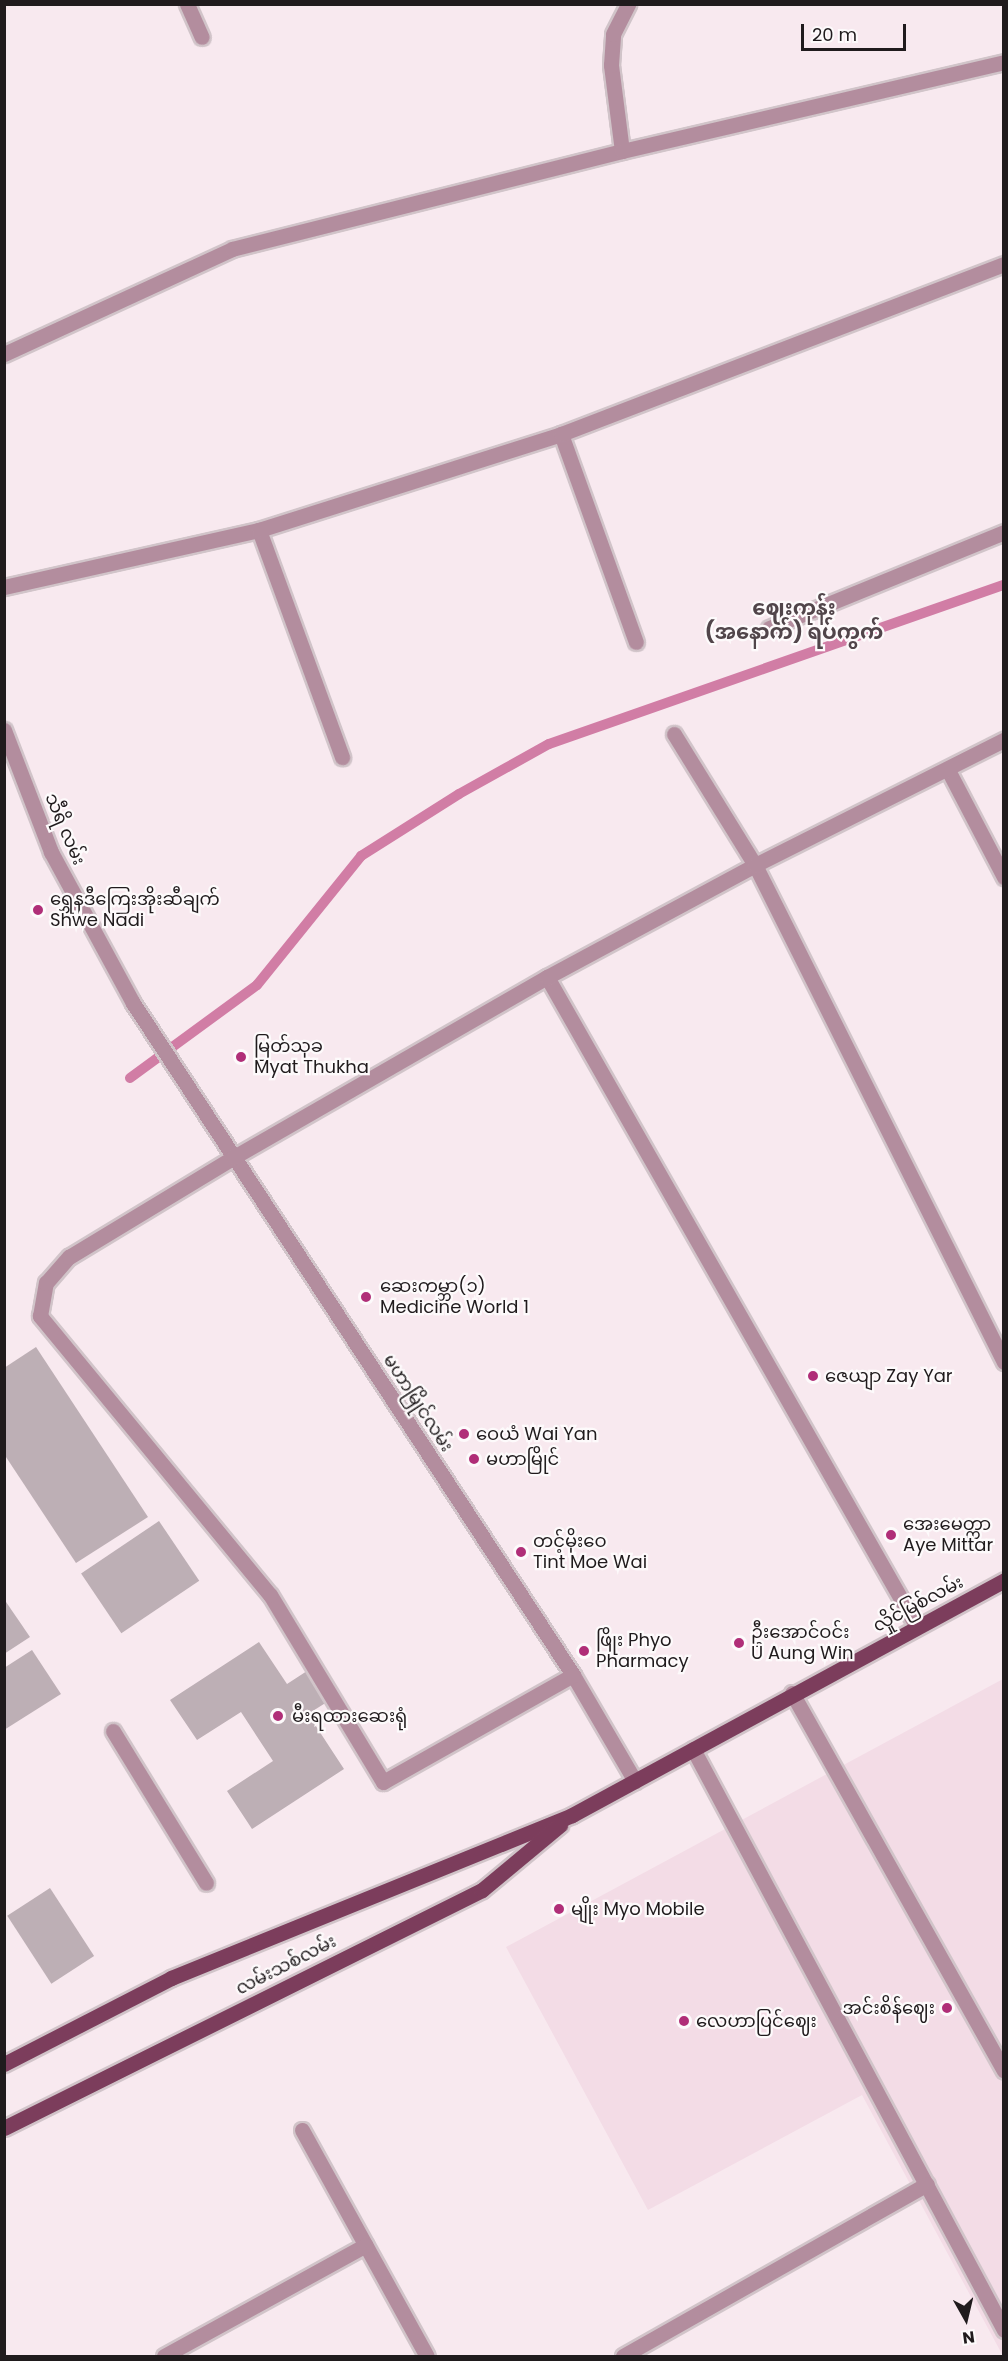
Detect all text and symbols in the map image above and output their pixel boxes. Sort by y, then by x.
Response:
scale bar [804,12,909,50]
text: 20 m [812,22,857,47]
district label: ဈေးကုန်း (အနောက်) ရပ်ကွက် [705,595,883,645]
street label: သီရိ လမ်း [40,790,90,868]
place label: ရွှေနဒီကြေးအိုးဆီချက် Shwe Nadi [50,889,220,932]
marker: ရွှေနဒီကြေးအိုးဆီချက် Shwe Nadi [31,903,45,917]
place label: မြတ်သုခ Myat Thukha [254,1036,369,1078]
marker: မြတ်သုခ Myat Thukha [232,1048,250,1066]
place label: ဆေးကမ္ဘာ(၁) Medicine World 1 [380,1276,529,1318]
marker: ဆေးကမ္ဘာ(၁) Medicine World 1 [357,1288,375,1306]
street label: မဟာမြိုင်လမ်း [378,1350,458,1456]
place label: ဇေယျာ Zay Yar [825,1365,953,1387]
marker: ဇေယျာ Zay Yar [806,1369,820,1383]
place label: ဝေယံ Wai Yan [476,1423,597,1445]
marker: ဝေယံ Wai Yan [457,1427,471,1441]
place label: မဟာမြိုင် [486,1448,559,1470]
marker: မဟာမြိုင် [467,1452,481,1466]
place label: အေးမေတ္တာ Aye Mittar [903,1514,993,1556]
marker: အေးမေတ္တာ Aye Mittar [884,1528,898,1542]
place label: တင့်မိုးဝေ Tint Moe Wai [533,1531,647,1574]
marker: တင့်မိုးဝေ Tint Moe Wai [514,1545,528,1559]
street label: လှိုင်မြစ်လမ်း [869,1571,967,1637]
place label: ဦးအောင်ဝင်း U Aung Win [751,1622,854,1664]
place label: ဖြိုး Phyo Pharmacy [596,1630,689,1672]
marker: ဦးအောင်ဝင်း U Aung Win [732,1636,746,1650]
marker: ဖြိုး Phyo Pharmacy [577,1644,591,1658]
place label: မီးရထားဆေးရုံ [292,1705,407,1727]
marker: မီးရထားဆေးရုံ [269,1707,287,1725]
place label: မျိုး Myo Mobile [571,1898,705,1920]
marker: မျိုး Myo Mobile [552,1902,566,1916]
street label: လမ်းသစ်လမ်း [232,1930,340,2000]
place label: အင်းစိန်ဈေး [842,1997,935,2019]
marker: အင်းစိန်ဈေး [940,2001,954,2015]
place label: လေဟာပြင်ဈေး [696,2010,817,2032]
marker: လေဟာပြင်ဈေး [677,2014,691,2028]
north arrow [936,2289,996,2349]
text: N [961,2325,976,2350]

